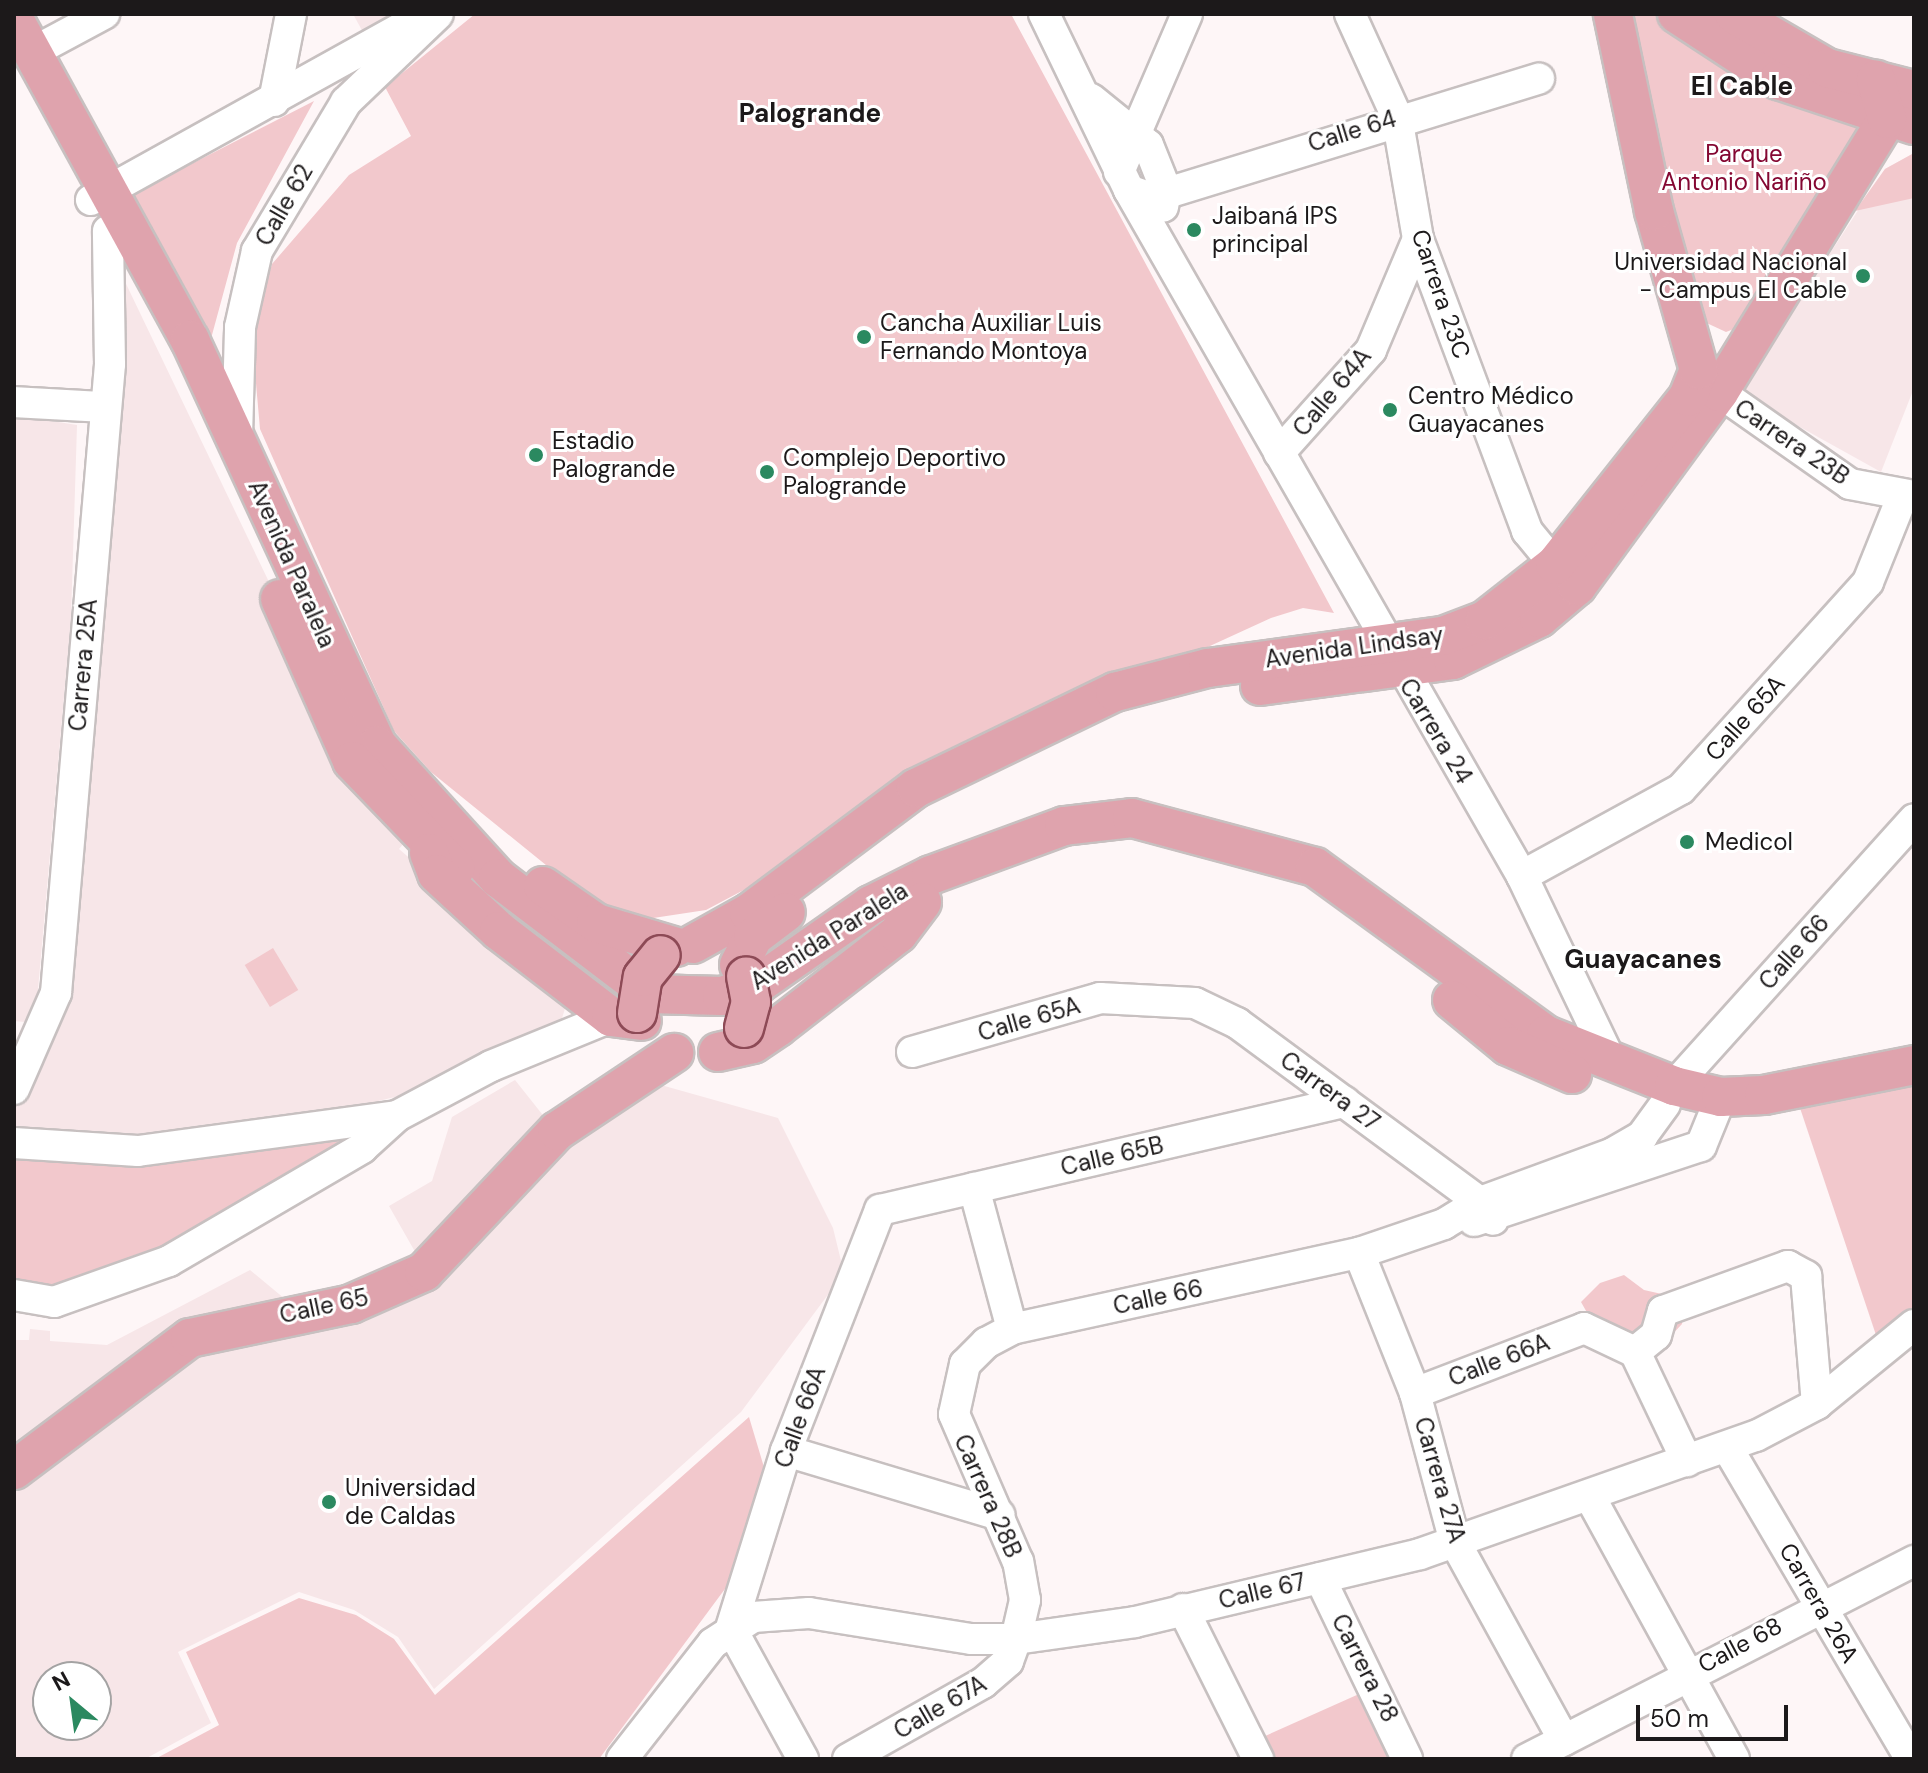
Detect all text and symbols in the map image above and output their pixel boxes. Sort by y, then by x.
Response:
district label: El Cable [1691,71,1793,103]
district label: Palogrande [739,98,881,130]
street label: Calle 64 [1304,104,1400,158]
park label: Parque Antonio Nariño [1661,140,1827,196]
street label: Calle 62 [249,159,319,251]
place label: Jaibaná IPS principal [1212,202,1338,258]
marker: Jaibaná IPS principal [1183,219,1205,241]
street label: Carrera 23C [1405,226,1477,362]
place label: Universidad Nacional - Campus El Cable [1614,248,1847,304]
marker: Universidad Nacional - Campus El Cable [1854,267,1872,285]
place label: Cancha Auxiliar Luis Fernando Montoya [880,309,1102,365]
marker: Cancha Auxiliar Luis Fernando Montoya [855,328,873,346]
street label: Calle 64A [1287,342,1377,442]
place label: Centro Médico Guayacanes [1408,382,1574,438]
street label: Carrera 23B [1729,393,1855,491]
marker: Centro Médico Guayacanes [1379,399,1401,421]
place label: Estadio Palogrande [552,427,675,483]
place label: Complejo Deportivo Palogrande [783,444,1006,500]
marker: Estadio Palogrande [527,446,545,464]
marker: Complejo Deportivo Palogrande [758,463,776,481]
street label: Avenida Paralela [242,476,342,652]
street label: Carrera 25A [63,598,103,732]
street label: Avenida Lindsay [1263,620,1445,674]
street label: Calle 65A [1699,669,1791,767]
street label: Carrera 24 [1393,673,1479,789]
place label: Medicol [1705,828,1793,856]
marker: Medicol [1676,831,1698,853]
street label: Avenida Paralela [745,876,913,996]
street label: Calle 66 [1753,909,1835,995]
district label: Guayacanes [1564,944,1722,976]
street label: Calle 65A [975,991,1083,1047]
street label: Carrera 27 [1275,1045,1385,1137]
street label: Calle 65B [1058,1130,1166,1182]
street label: Calle 66 [1110,1273,1206,1321]
street label: Calle 65 [277,1283,371,1329]
street label: Calle 66A [1444,1328,1554,1392]
street label: Calle 66A [768,1362,832,1472]
street label: Carrera 27A [1408,1414,1472,1546]
street label: Carrera 28B [948,1430,1028,1562]
place label: Universidad de Caldas [345,1474,476,1530]
marker: Universidad de Caldas [320,1493,338,1511]
street label: Carrera 26A [1773,1538,1865,1668]
street label: Calle 67 [1216,1567,1308,1615]
street label: Carrera 28 [1325,1609,1405,1727]
street label: Calle 68 [1693,1611,1787,1679]
north arrow [32,1661,112,1741]
text: N [47,1665,75,1698]
street label: Calle 67A [889,1669,991,1745]
scale bar [1640,1689,1792,1739]
text: 50 m [1650,1703,1709,1734]

